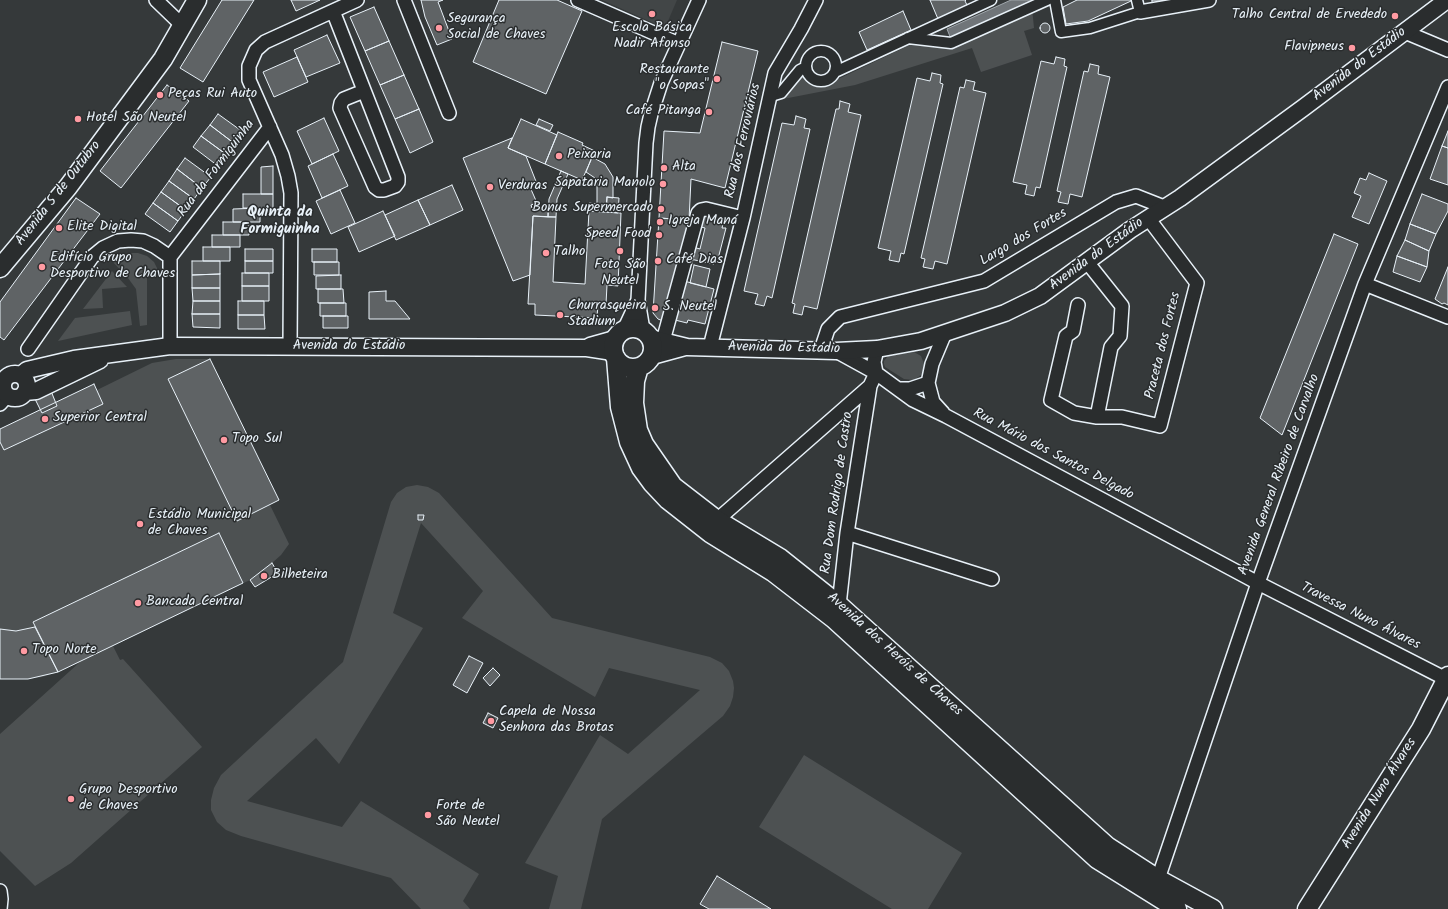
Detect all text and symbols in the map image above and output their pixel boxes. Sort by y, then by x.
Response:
place label: Talho Central de Ervededo [1232,8,1387,24]
marker: Escola Básica Nadir Afonso [647,9,657,19]
marker: Talho Central de Ervededo [1390,11,1400,21]
place label: Segurança Social de Chaves [447,12,545,44]
place label: Escola Básica Nadir Afonso [612,21,692,54]
marker: Segurança Social de Chaves [434,23,444,33]
street label: Avenida do Estádio [1310,24,1410,106]
place label: Flavipneus [1284,40,1344,56]
marker: Flavipneus [1347,43,1357,53]
place label: Restaurante "o Sopas" [639,63,709,96]
marker: Restaurante "o Sopas" [712,74,722,84]
street label: Rua dos Ferroviários [723,82,765,200]
place label: Peças Rui Auto [168,87,257,103]
marker: Peças Rui Auto [155,90,165,100]
place label: Café Pitanga [625,104,701,120]
marker: Café Pitanga [704,107,714,117]
place label: Hotel São Neutel [86,111,186,127]
marker: Hotel São Neutel [73,114,83,124]
street label: Rua da Formiguinha [175,117,259,221]
street label: Avenida 5 de Outubro [13,138,105,250]
place label: Peixaria [567,148,611,164]
marker: Peixaria [554,151,564,161]
place label: Alta [672,160,696,176]
marker: Alta [659,163,669,173]
place label: Sapataria Manolo [554,176,655,192]
place label: Verduras [498,179,547,195]
marker: Sapataria Manolo [658,179,668,189]
marker: Verduras [485,182,495,192]
place label: Bonus Supermercado [532,201,653,217]
district label: Quinta da Formiguinha [240,204,320,239]
marker: Bonus Supermercado [656,204,666,214]
street label: Largo dos Fortes [978,205,1070,271]
place label: Igreja Maná [668,214,737,230]
street label: Avenida do Estádio [1047,215,1147,295]
marker: Igreja Maná [655,217,665,227]
place label: Elite Digital [67,220,137,236]
marker: Elite Digital [54,223,64,233]
place label: Speed Food [585,227,651,243]
marker: Speed Food [654,230,664,240]
place label: Talho [554,245,585,261]
marker: Foto São Neutel [615,246,625,256]
marker: Talho [541,248,551,258]
place label: Edifício Grupo Desportivo de Chaves [50,251,175,284]
place label: Café Dias [666,253,723,269]
marker: Café Dias [653,256,663,266]
place label: Foto São Neutel [594,258,646,290]
marker: Edifício Grupo Desportivo de Chaves [37,262,47,272]
street label: Praceta dos Fortes [1143,291,1185,401]
place label: Churrasqueira Stadium [568,299,647,332]
place label: S. Neutel [663,300,717,316]
marker: S. Neutel [650,303,660,313]
marker: Churrasqueira Stadium [555,310,565,320]
street label: Avenida do Estádio [293,339,405,355]
street label: Avenida do Estádio [728,340,840,358]
street label: Avenida General Ribeiro de Carvalho [1236,372,1324,578]
street label: Rua Mário dos Santos Delgado [970,405,1136,505]
place label: Superior Central [53,411,147,427]
street label: Rua Dom Rodrigo de Castro [818,411,858,575]
marker: Superior Central [40,414,50,424]
place label: Topo Sul [232,432,282,448]
marker: Topo Sul [219,435,229,445]
place label: Estádio Municipal de Chaves [148,508,251,540]
marker: Estádio Municipal de Chaves [135,519,145,529]
place label: Bilheteira [272,568,328,584]
marker: Bilheteira [259,571,269,581]
street label: Travessa Nuno Álvares [1297,580,1423,654]
street label: Avenida dos Heróis de Chaves [823,590,965,720]
place label: Bancada Central [146,595,243,611]
marker: Bancada Central [133,598,143,608]
place label: Topo Norte [32,643,97,659]
marker: Topo Norte [19,646,29,656]
place label: Capela de Nossa Senhora das Brotas [499,705,614,738]
marker: Capela de Nossa Senhora das Brotas [486,716,496,726]
street label: Avenida Nuno Álvares [1339,735,1421,853]
place label: Grupo Desportivo de Chaves [79,783,178,816]
marker: Grupo Desportivo de Chaves [66,794,76,804]
place label: Forte de São Neutel [436,799,500,832]
marker: Forte de São Neutel [423,810,433,820]

